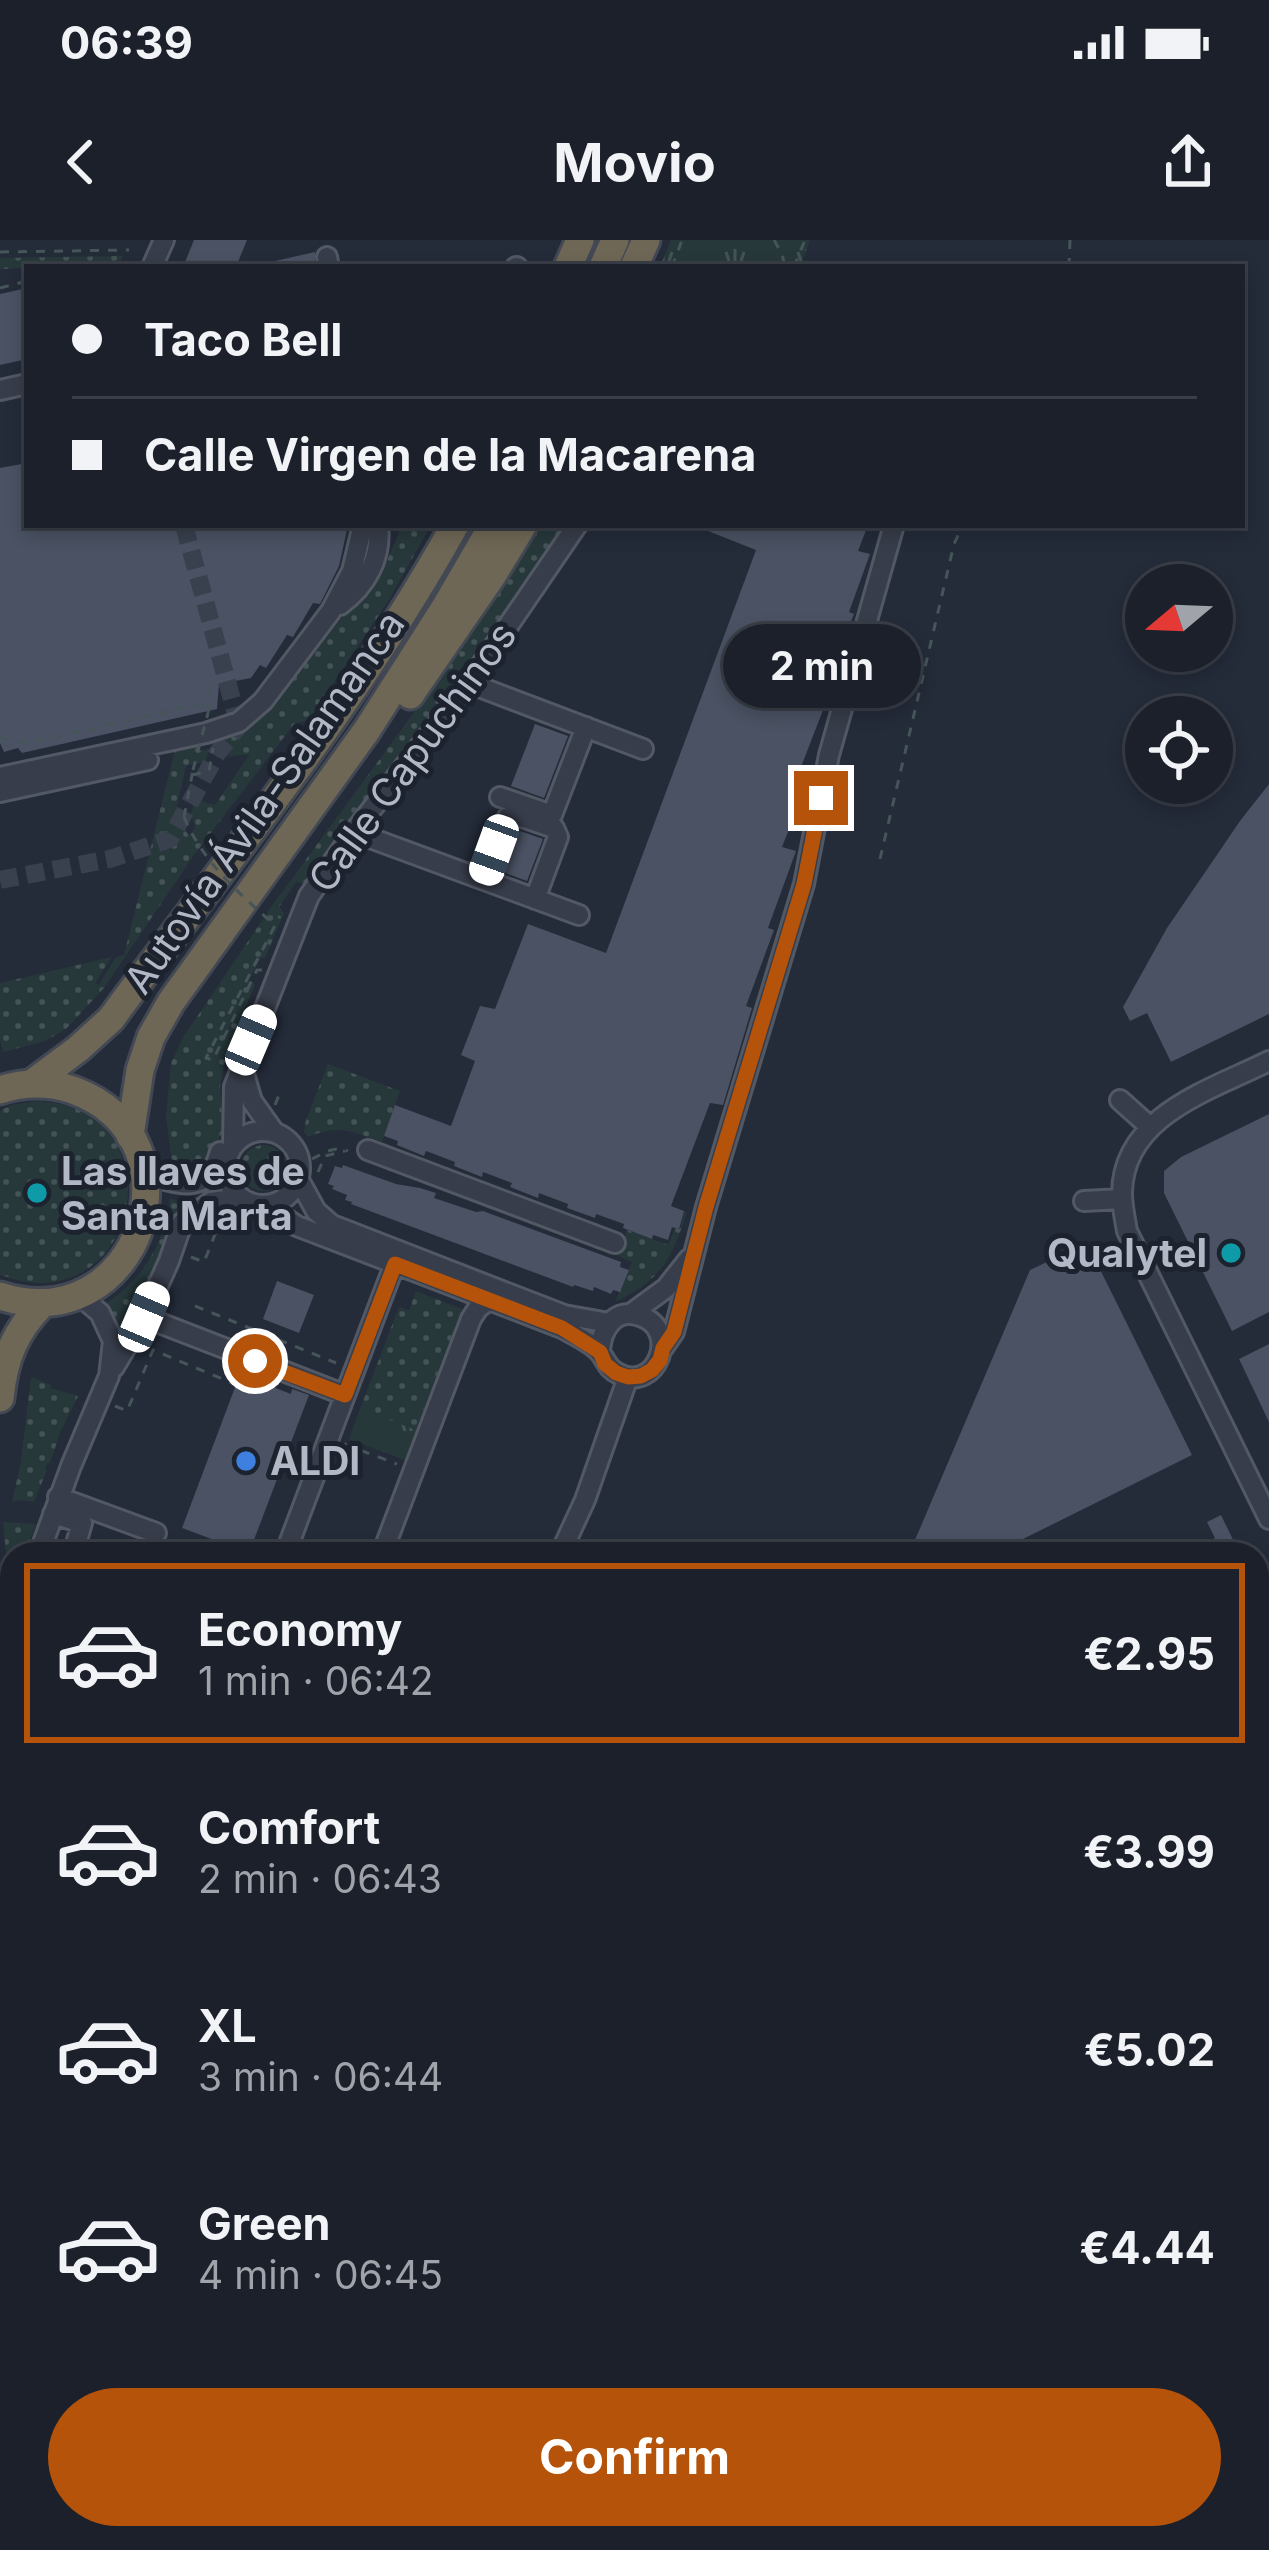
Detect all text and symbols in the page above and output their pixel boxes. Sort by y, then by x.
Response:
text: 06:39 [60,15,193,70]
icon: back [48,129,114,195]
icon: share [1155,129,1221,195]
text: Movio [553,130,716,195]
text: Taco Bell [144,312,343,367]
text: Calle Virgen de la Macarena [144,427,756,482]
north arrow [1125,564,1233,672]
map controls [1125,564,1233,804]
street label: Autovía Ávila-Salamanca [114,601,414,1002]
street label: Calle Capuchinos [298,613,525,901]
callout: 2 min [722,624,920,708]
text: 2 min [770,642,874,689]
button: locate [1125,696,1233,804]
route end [794,771,848,825]
car [465,810,523,890]
car [220,1000,282,1080]
place label: Las llaves de Santa Marta [61,1147,305,1239]
marker: Las llaves de Santa Marta [24,1180,50,1206]
place label: Qualytel [1047,1229,1207,1276]
marker: Qualytel [1218,1240,1244,1266]
car [113,1277,175,1357]
route start [228,1334,282,1388]
place label: ALDI [270,1437,360,1484]
marker: ALDI [233,1448,259,1474]
icon: car [54,1599,162,1707]
text: Economy [198,1602,402,1657]
text: €2.95 [1083,1626,1215,1681]
text: 1 min · 06:42 [198,1657,434,1704]
icon: car [54,1797,162,1905]
text: Comfort [198,1800,380,1855]
text: €3.99 [1083,1824,1215,1879]
text: 2 min · 06:43 [198,1855,442,1902]
icon: car [54,1995,162,2103]
text: XL [198,1998,257,2053]
text: €5.02 [1084,2022,1215,2077]
text: 3 min · 06:44 [198,2053,443,2100]
icon: car [54,2193,162,2301]
text: Green [198,2196,331,2251]
text: €4.44 [1079,2220,1215,2275]
text: 4 min · 06:45 [198,2251,443,2298]
button: Confirm [48,2388,1221,2526]

